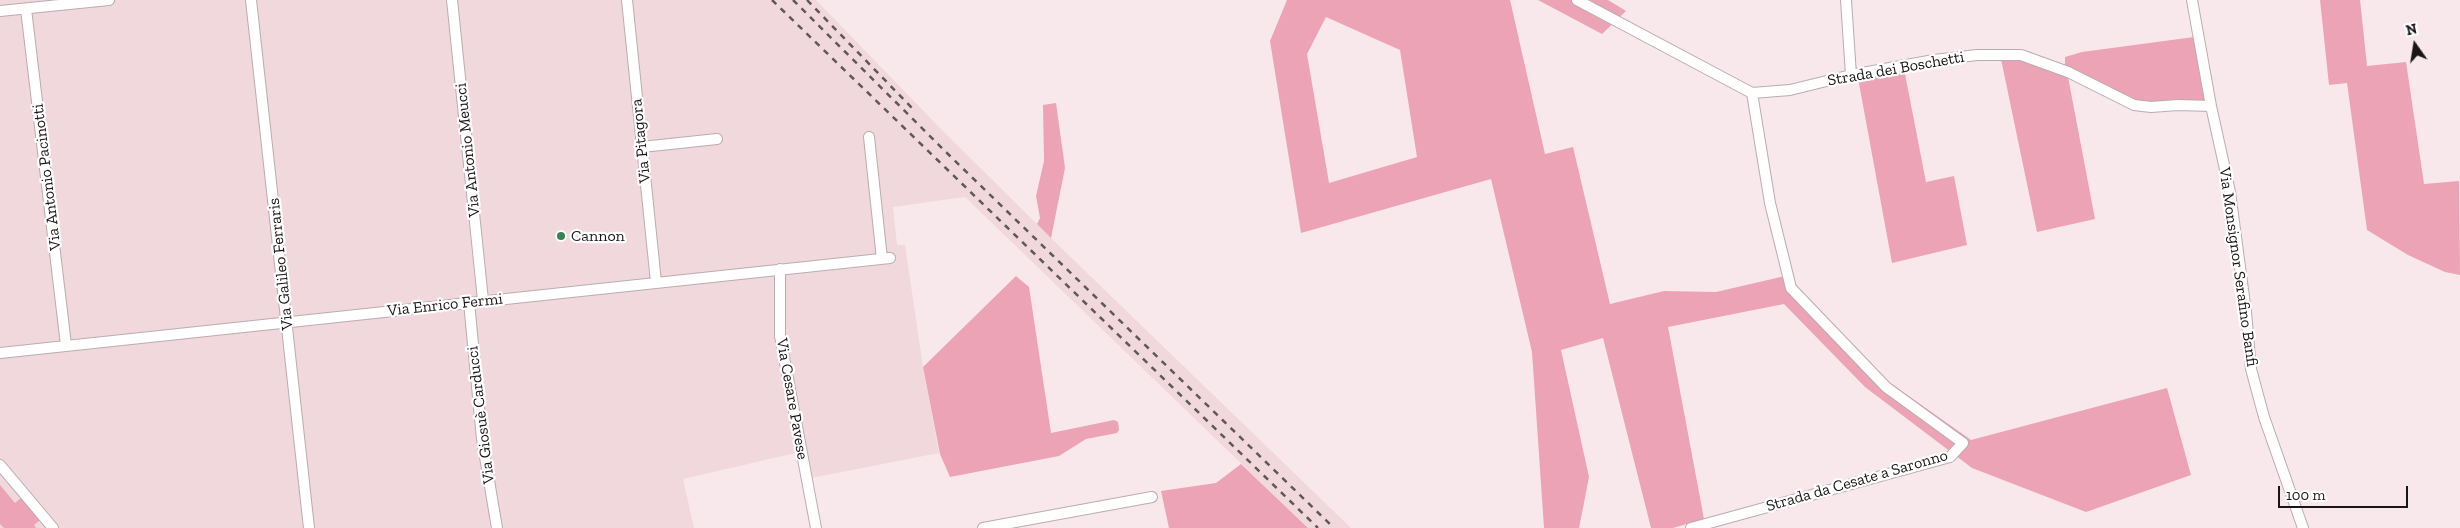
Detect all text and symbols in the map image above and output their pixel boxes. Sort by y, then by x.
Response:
north arrow [2390,20,2440,70]
text: N [2404,20,2419,39]
street label: Strada dei Boschetti [1826,48,1966,90]
street label: Via Antonio Meucci [451,82,485,218]
street label: Via Pitagora [627,98,655,184]
street label: Via Antonio Pacinotti [28,103,66,251]
street label: Via Monsignor Serafino Banfi [2214,166,2262,368]
street label: Via Galileo Ferraris [265,197,297,331]
place label: Cannon [571,226,625,246]
marker: Cannon [555,230,567,242]
street label: Via Enrico Fermi [386,289,504,321]
street label: Via Cesare Pavese [772,337,812,461]
street label: Via Giosuè Carducci [463,345,499,485]
street label: Strada da Cesate a Saronno [1764,446,1950,516]
scale bar [2280,476,2410,508]
text: 100 m [2286,486,2325,504]

